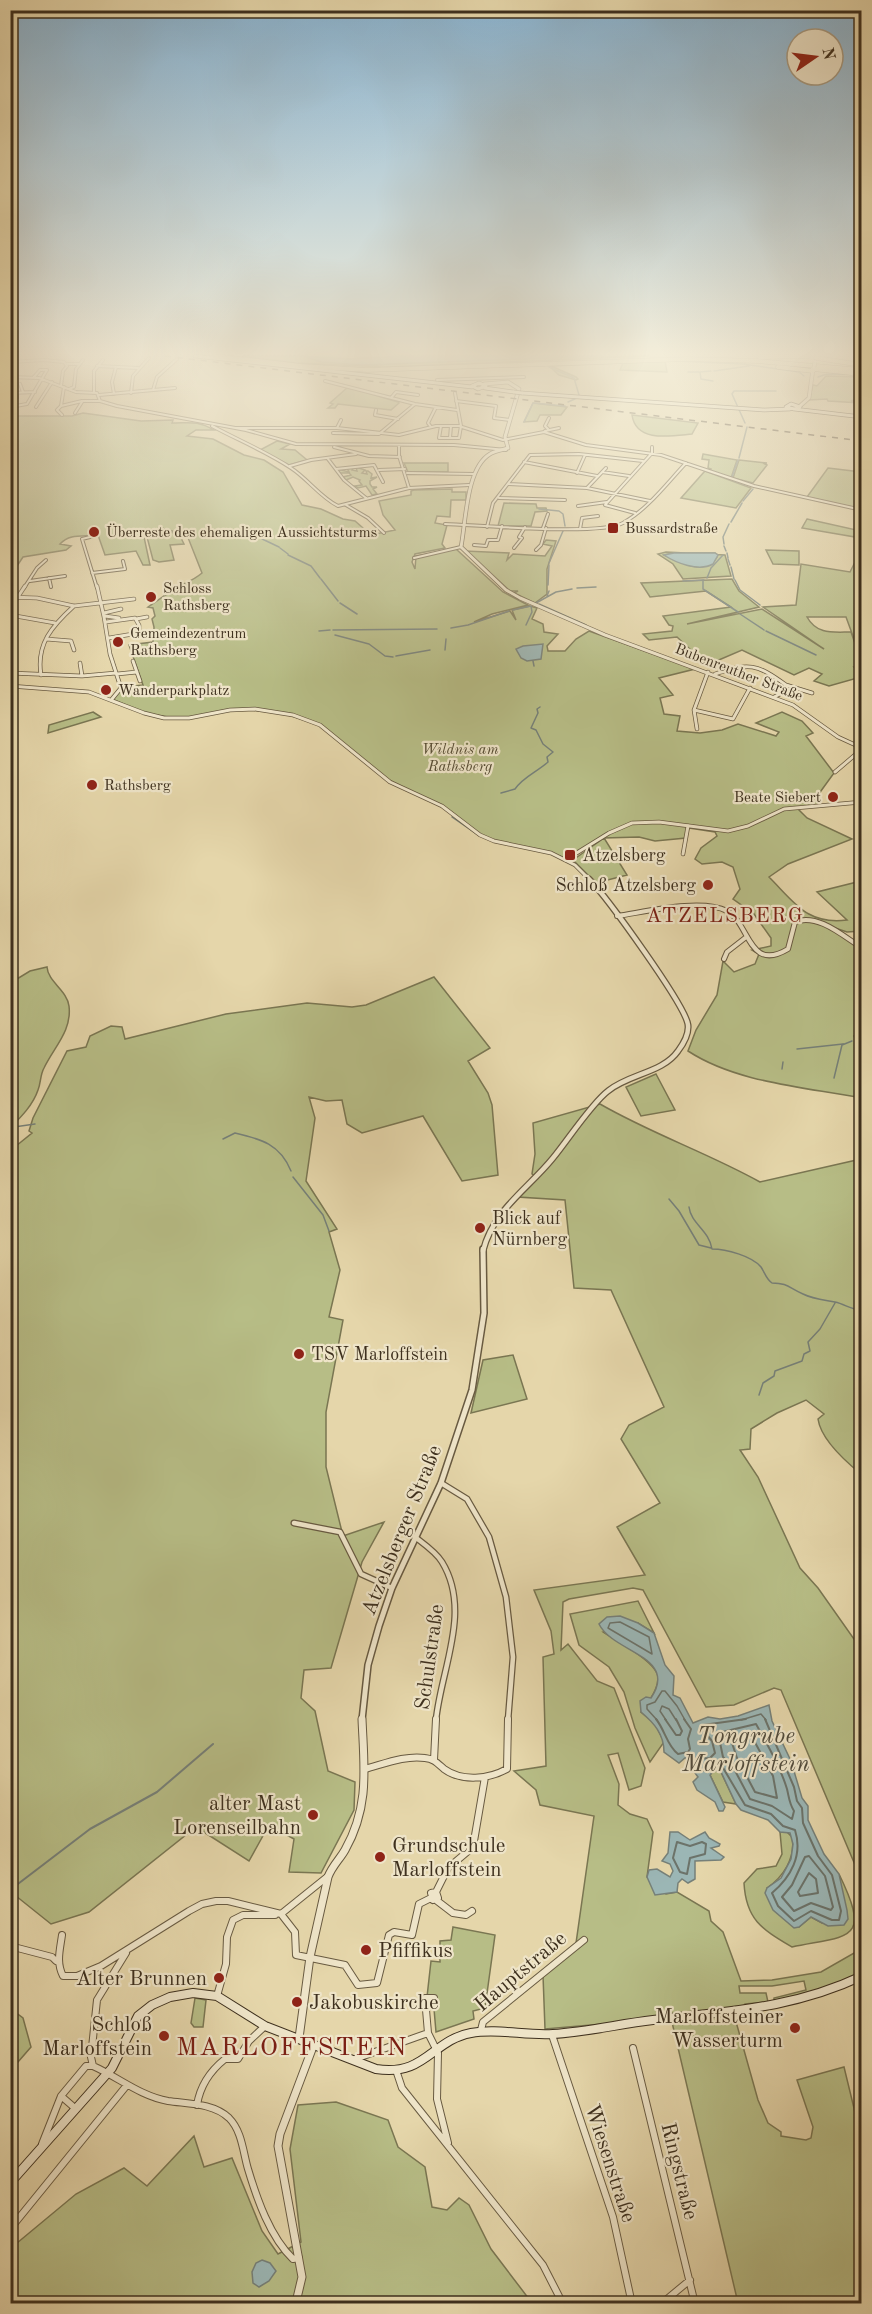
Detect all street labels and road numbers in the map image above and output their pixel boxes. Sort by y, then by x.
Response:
street label: Bubenreuther Straße [672,642,805,705]
street label: Atzelsberger Straße [359,1442,446,1619]
street label: Schulstraße [413,1603,448,1711]
street label: Hauptstraße [471,1928,571,2016]
street label: Wiesenstraße [581,2102,639,2225]
street label: Ringstraße [656,2121,701,2222]

